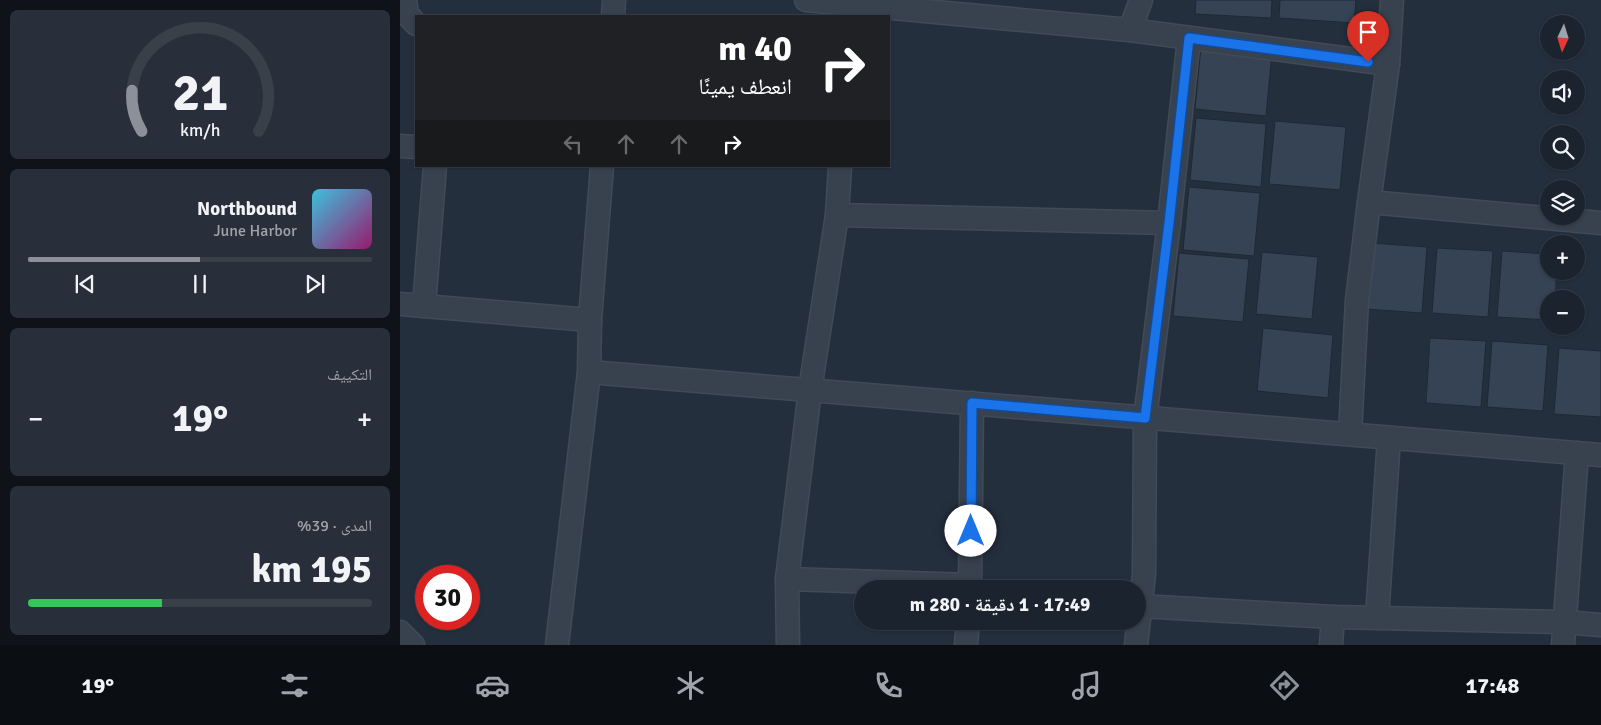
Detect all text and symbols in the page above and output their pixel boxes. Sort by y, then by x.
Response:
pin [1347,11,1389,62]
north arrow [1540,15,1585,60]
map controls [1540,15,1585,335]
icon: arrive [1354,18,1382,46]
text: 40 m [718,27,792,70]
icon: right [810,35,875,100]
text: 21 [172,61,228,125]
button: sound [1540,70,1585,115]
text: انعطف يمينًا [698,73,792,100]
text: km/h [180,119,220,141]
button: search [1540,125,1585,170]
icon: left [559,130,587,158]
icon: ahead [612,130,640,158]
icon: ahead [665,130,693,158]
icon: right [718,130,746,158]
button: layers [1540,180,1585,225]
text: Northbound [197,197,297,221]
text: June Harbor [213,221,297,241]
button: + [1540,235,1585,280]
icon: previous [71,270,99,298]
icon: pause [186,270,214,298]
icon: next [301,270,329,298]
button: − [1540,290,1585,335]
text: التكييف [327,365,372,385]
text: 19° [172,395,228,442]
text: − [28,402,43,436]
text: + [357,402,372,436]
position arrow [944,504,996,556]
text: المدى · 39% [297,516,372,536]
text: 195 km [251,546,372,593]
speed limit sign: 30 [415,565,480,630]
text: 17:49 · 1 دقيقة · 280 m [910,593,1090,617]
icon: filters [277,668,312,703]
icon: car [475,668,510,703]
icon: climate [673,668,708,703]
icon: phone [871,668,906,703]
icon: music [1069,668,1104,703]
icon: directions [1267,668,1302,703]
text: 19° [82,672,114,699]
text: 17:48 [1465,672,1519,699]

